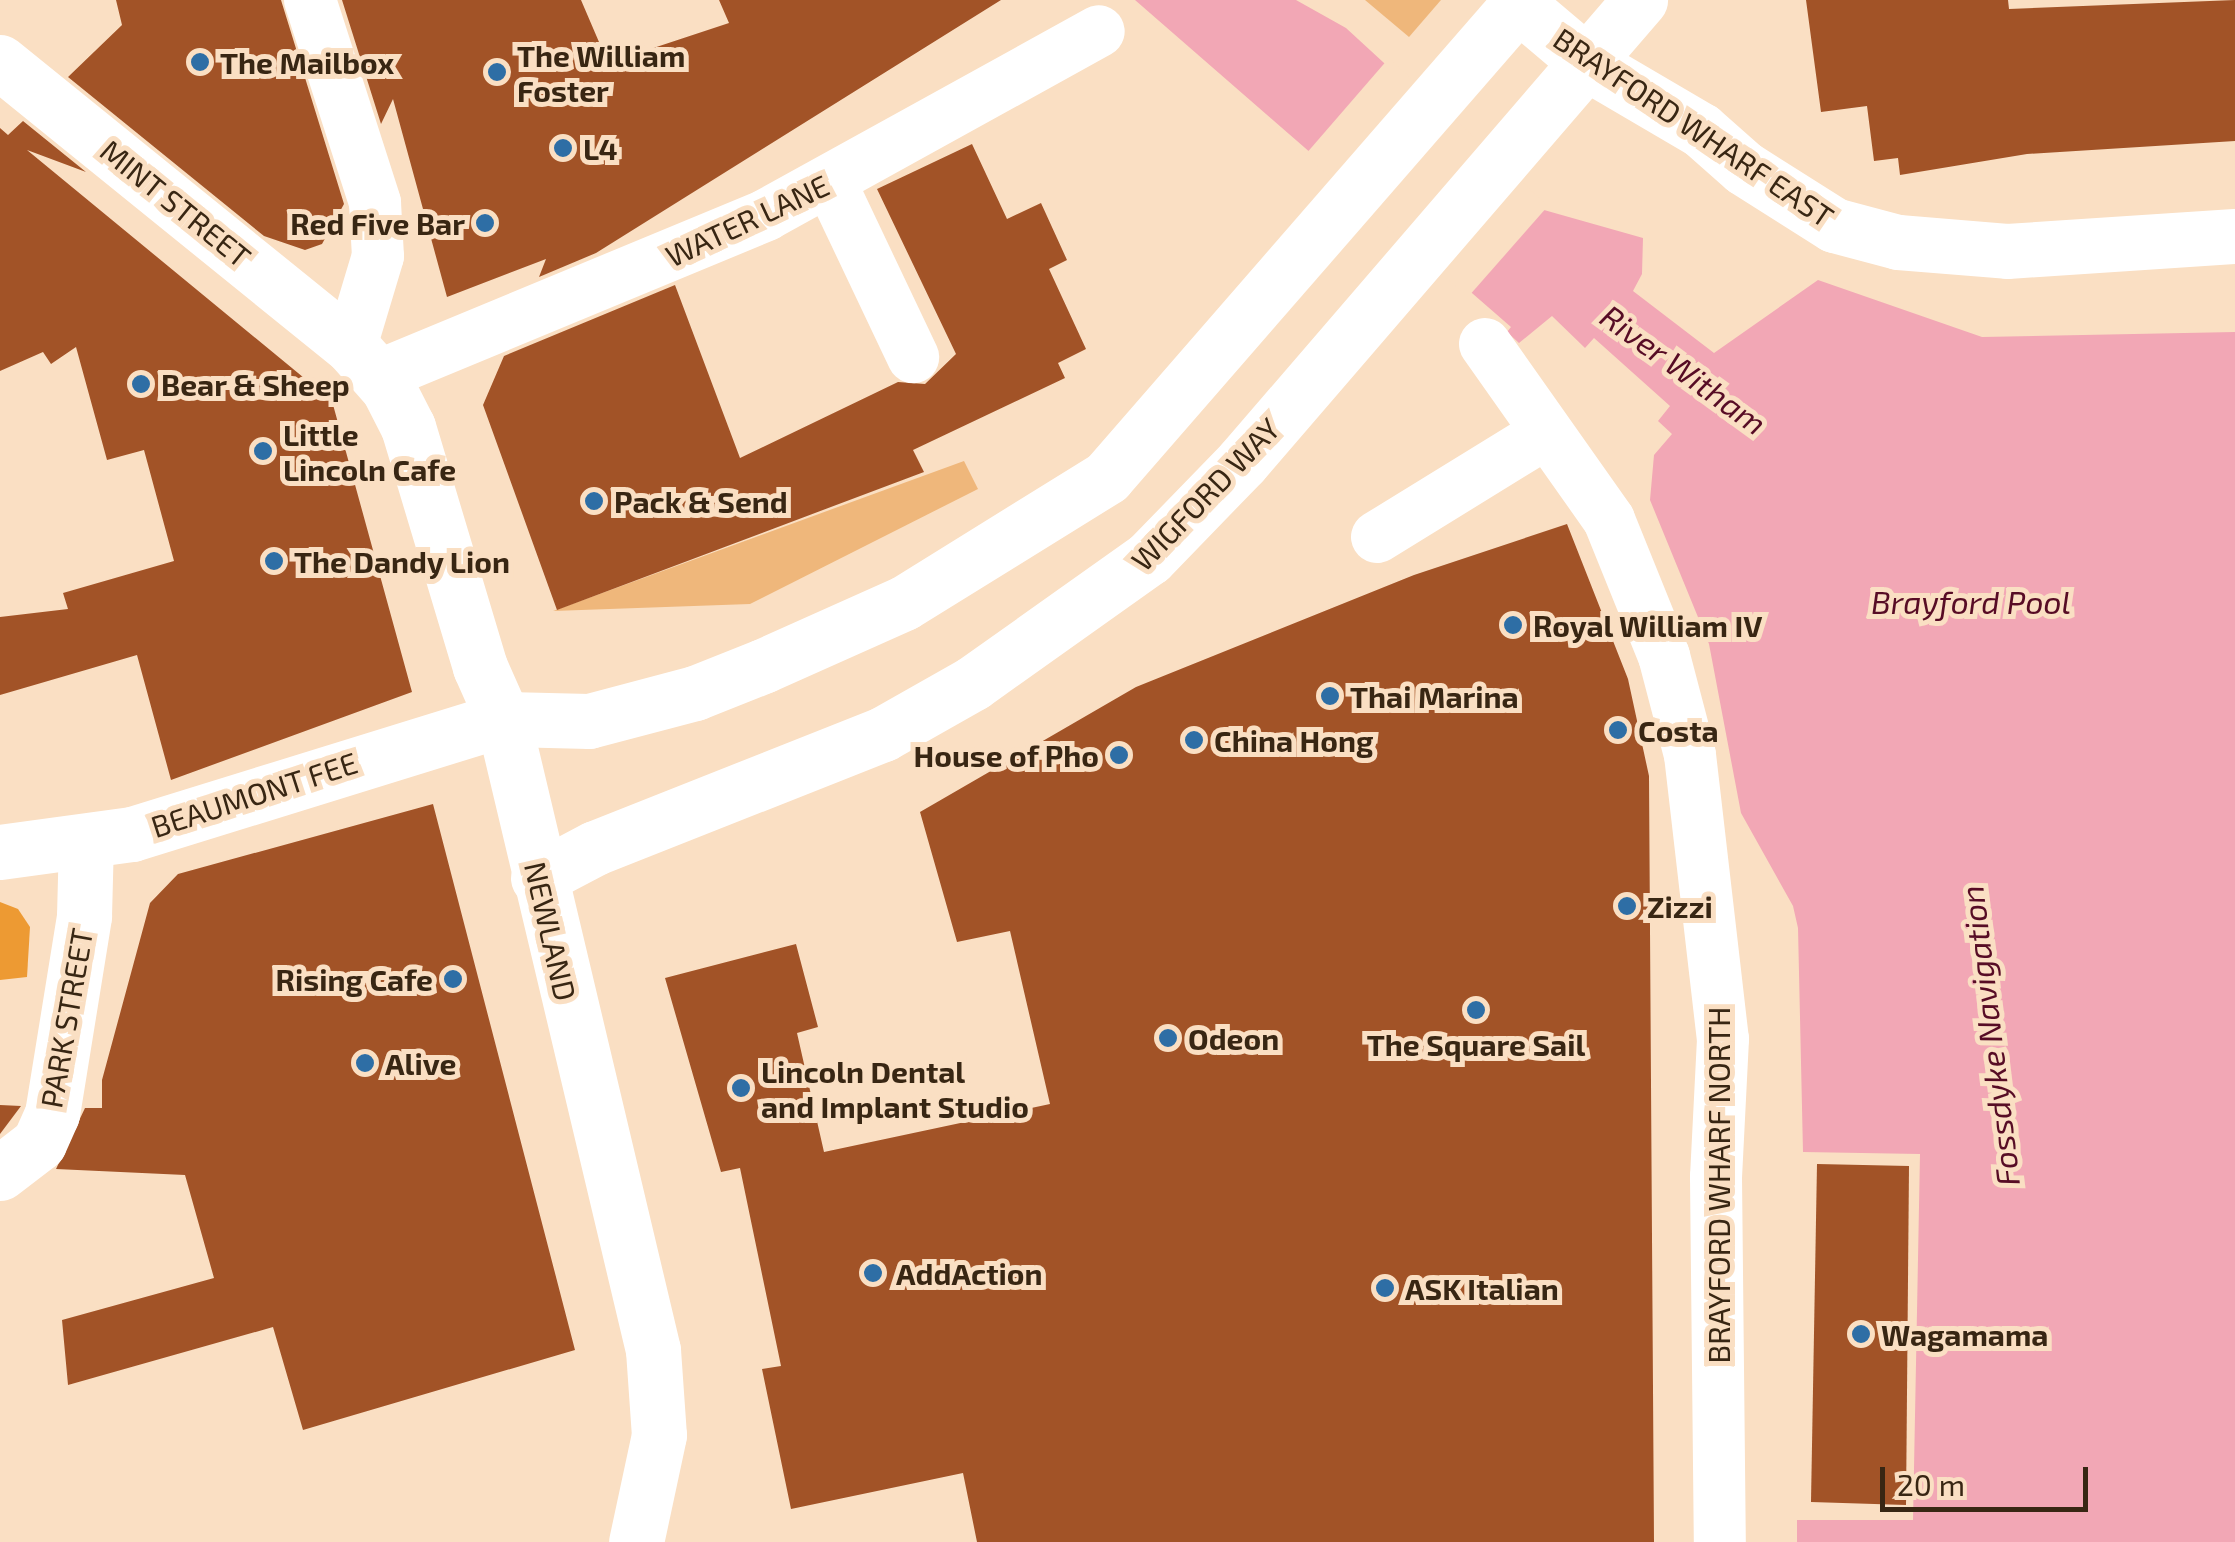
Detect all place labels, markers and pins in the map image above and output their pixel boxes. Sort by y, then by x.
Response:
place label: The William Foster [517,37,686,108]
place label: The Mailbox [220,44,394,80]
marker: The Mailbox [189,51,211,73]
marker: The William Foster [486,61,508,83]
place label: L4 [583,130,618,166]
marker: L4 [552,137,574,159]
place label: Red Five Bar [290,205,465,241]
marker: Red Five Bar [474,212,496,234]
place label: Bear & Sheep [161,366,350,402]
marker: Bear & Sheep [130,373,152,395]
place label: Little Lincoln Cafe [283,416,456,486]
marker: Little Lincoln Cafe [252,440,274,462]
place label: Pack & Send [614,483,788,519]
marker: Pack & Send [583,490,605,512]
place label: The Dandy Lion [294,543,511,579]
marker: The Dandy Lion [263,550,285,572]
place label: Royal William IV [1533,607,1763,643]
marker: Royal William IV [1502,614,1524,636]
place label: Thai Marina [1350,678,1519,714]
marker: Thai Marina [1319,685,1341,707]
place label: Costa [1638,712,1719,748]
marker: Costa [1607,719,1629,741]
place label: China Hong [1214,722,1373,758]
marker: China Hong [1183,729,1205,751]
place label: House of Pho [913,737,1099,773]
marker: House of Pho [1108,744,1130,766]
place label: Zizzi [1647,888,1713,924]
marker: Zizzi [1616,895,1638,917]
place label: Rising Cafe [276,961,433,997]
marker: Rising Cafe [442,968,464,990]
marker: The Square Sail [1465,999,1487,1021]
place label: Odeon [1188,1020,1279,1056]
place label: The Square Sail [1367,1026,1585,1062]
marker: Odeon [1157,1027,1179,1049]
place label: Alive [385,1045,456,1081]
marker: Alive [354,1052,376,1074]
place label: Lincoln Dental and Implant Studio [761,1053,1029,1124]
marker: Lincoln Dental and Implant Studio [730,1077,752,1099]
place label: AddAction [896,1255,1043,1291]
marker: AddAction [860,1260,886,1286]
place label: ASK Italian [1405,1270,1559,1306]
marker: ASK Italian [1374,1277,1396,1299]
place label: Wagamama [1881,1316,2048,1352]
marker: Wagamama [1850,1323,1872,1345]

